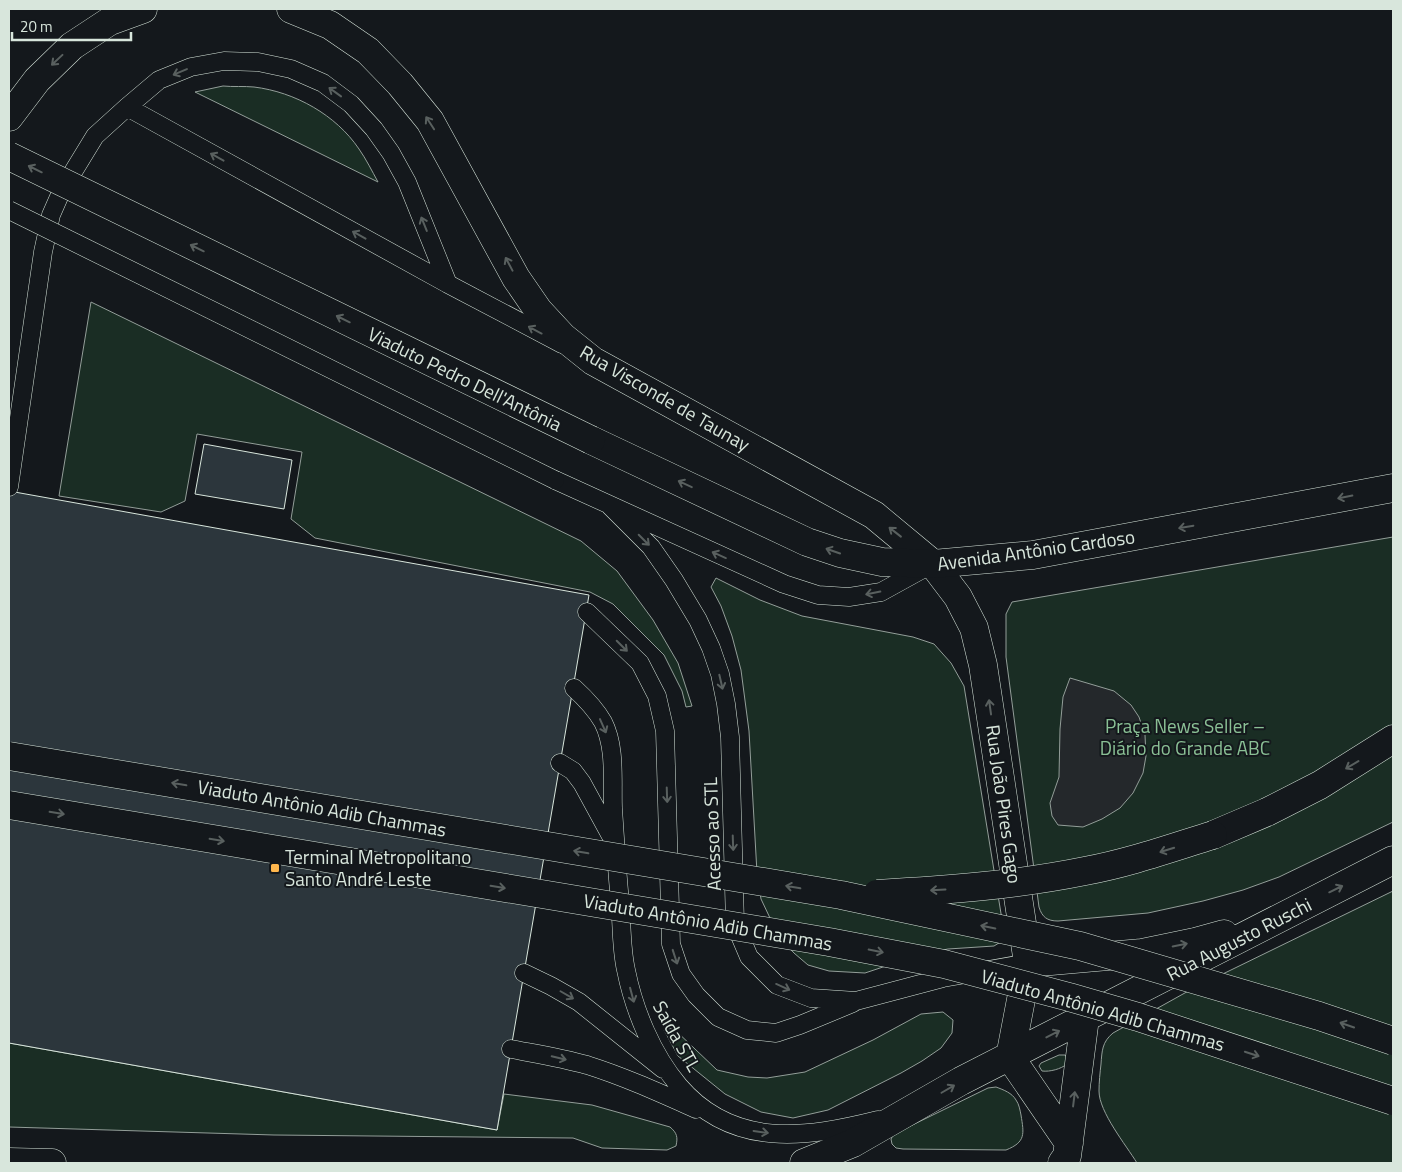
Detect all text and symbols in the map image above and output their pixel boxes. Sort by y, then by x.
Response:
scale bar [12,10,131,42]
text: 20 m [20,15,53,38]
one-way arrow [51,54,63,66]
one-way arrow [173,67,188,77]
one-way arrow [328,87,342,97]
one-way arrow [424,116,434,130]
one-way arrow [210,151,225,161]
one-way arrow [28,164,43,173]
one-way arrow [418,217,428,232]
one-way arrow [352,230,367,240]
one-way arrow [190,242,205,252]
one-way arrow [504,257,514,272]
one-way arrow [336,314,351,323]
street label: Viaduto Pedro Dell'Antônia [363,319,568,438]
one-way arrow [528,325,543,334]
street label: Rua Visconde de Taunay [575,337,756,458]
one-way arrow [677,479,692,489]
one-way arrow [1338,492,1354,502]
street label: Avenida Antônio Cardoso [935,521,1137,578]
one-way arrow [1178,522,1194,532]
one-way arrow [889,527,902,538]
one-way arrow [638,534,650,547]
one-way arrow [825,546,841,555]
one-way arrow [712,549,727,559]
one-way arrow [866,588,882,598]
one-way arrow [616,639,628,652]
one-way arrow [717,673,726,689]
one-way arrow [984,699,994,715]
park label: Praça News Seller – Diário do Grande ABC [1100,711,1270,762]
one-way arrow [599,718,609,733]
street label: Rua João Pires Gago [979,723,1030,885]
one-way arrow [1346,761,1360,771]
street label: Viaduto Antônio Adib Chammas [195,771,449,844]
street label: Acesso ao STL [695,777,728,891]
one-way arrow [171,779,187,789]
one-way arrow [662,787,672,803]
one-way arrow [48,809,64,819]
one-way arrow [209,835,225,845]
one-way arrow [728,835,738,851]
place label: Terminal Metropolitano Santo André Leste [285,842,471,893]
one-way arrow [1159,845,1175,855]
one-way arrow [573,846,589,856]
marker: Terminal Metropolitano Santo André Leste [269,862,281,874]
one-way arrow [490,882,506,892]
one-way arrow [785,882,801,892]
one-way arrow [1328,884,1343,893]
street label: Viaduto Antônio Adib Chammas [581,885,835,958]
one-way arrow [931,886,947,895]
street label: Rua Augusto Ruschi [1161,889,1316,988]
one-way arrow [981,922,997,931]
one-way arrow [1172,940,1188,949]
one-way arrow [868,947,884,956]
one-way arrow [671,949,680,964]
street label: Viaduto Antônio Adib Chammas [978,961,1229,1058]
one-way arrow [775,983,790,993]
one-way arrow [628,986,638,1002]
one-way arrow [560,991,574,1001]
street label: Saída STL [646,995,709,1077]
one-way arrow [1340,1020,1355,1029]
one-way arrow [1046,1029,1061,1039]
one-way arrow [1244,1050,1260,1059]
one-way arrow [551,1054,567,1063]
one-way arrow [940,1084,955,1094]
one-way arrow [1070,1091,1080,1107]
one-way arrow [752,1127,768,1137]

